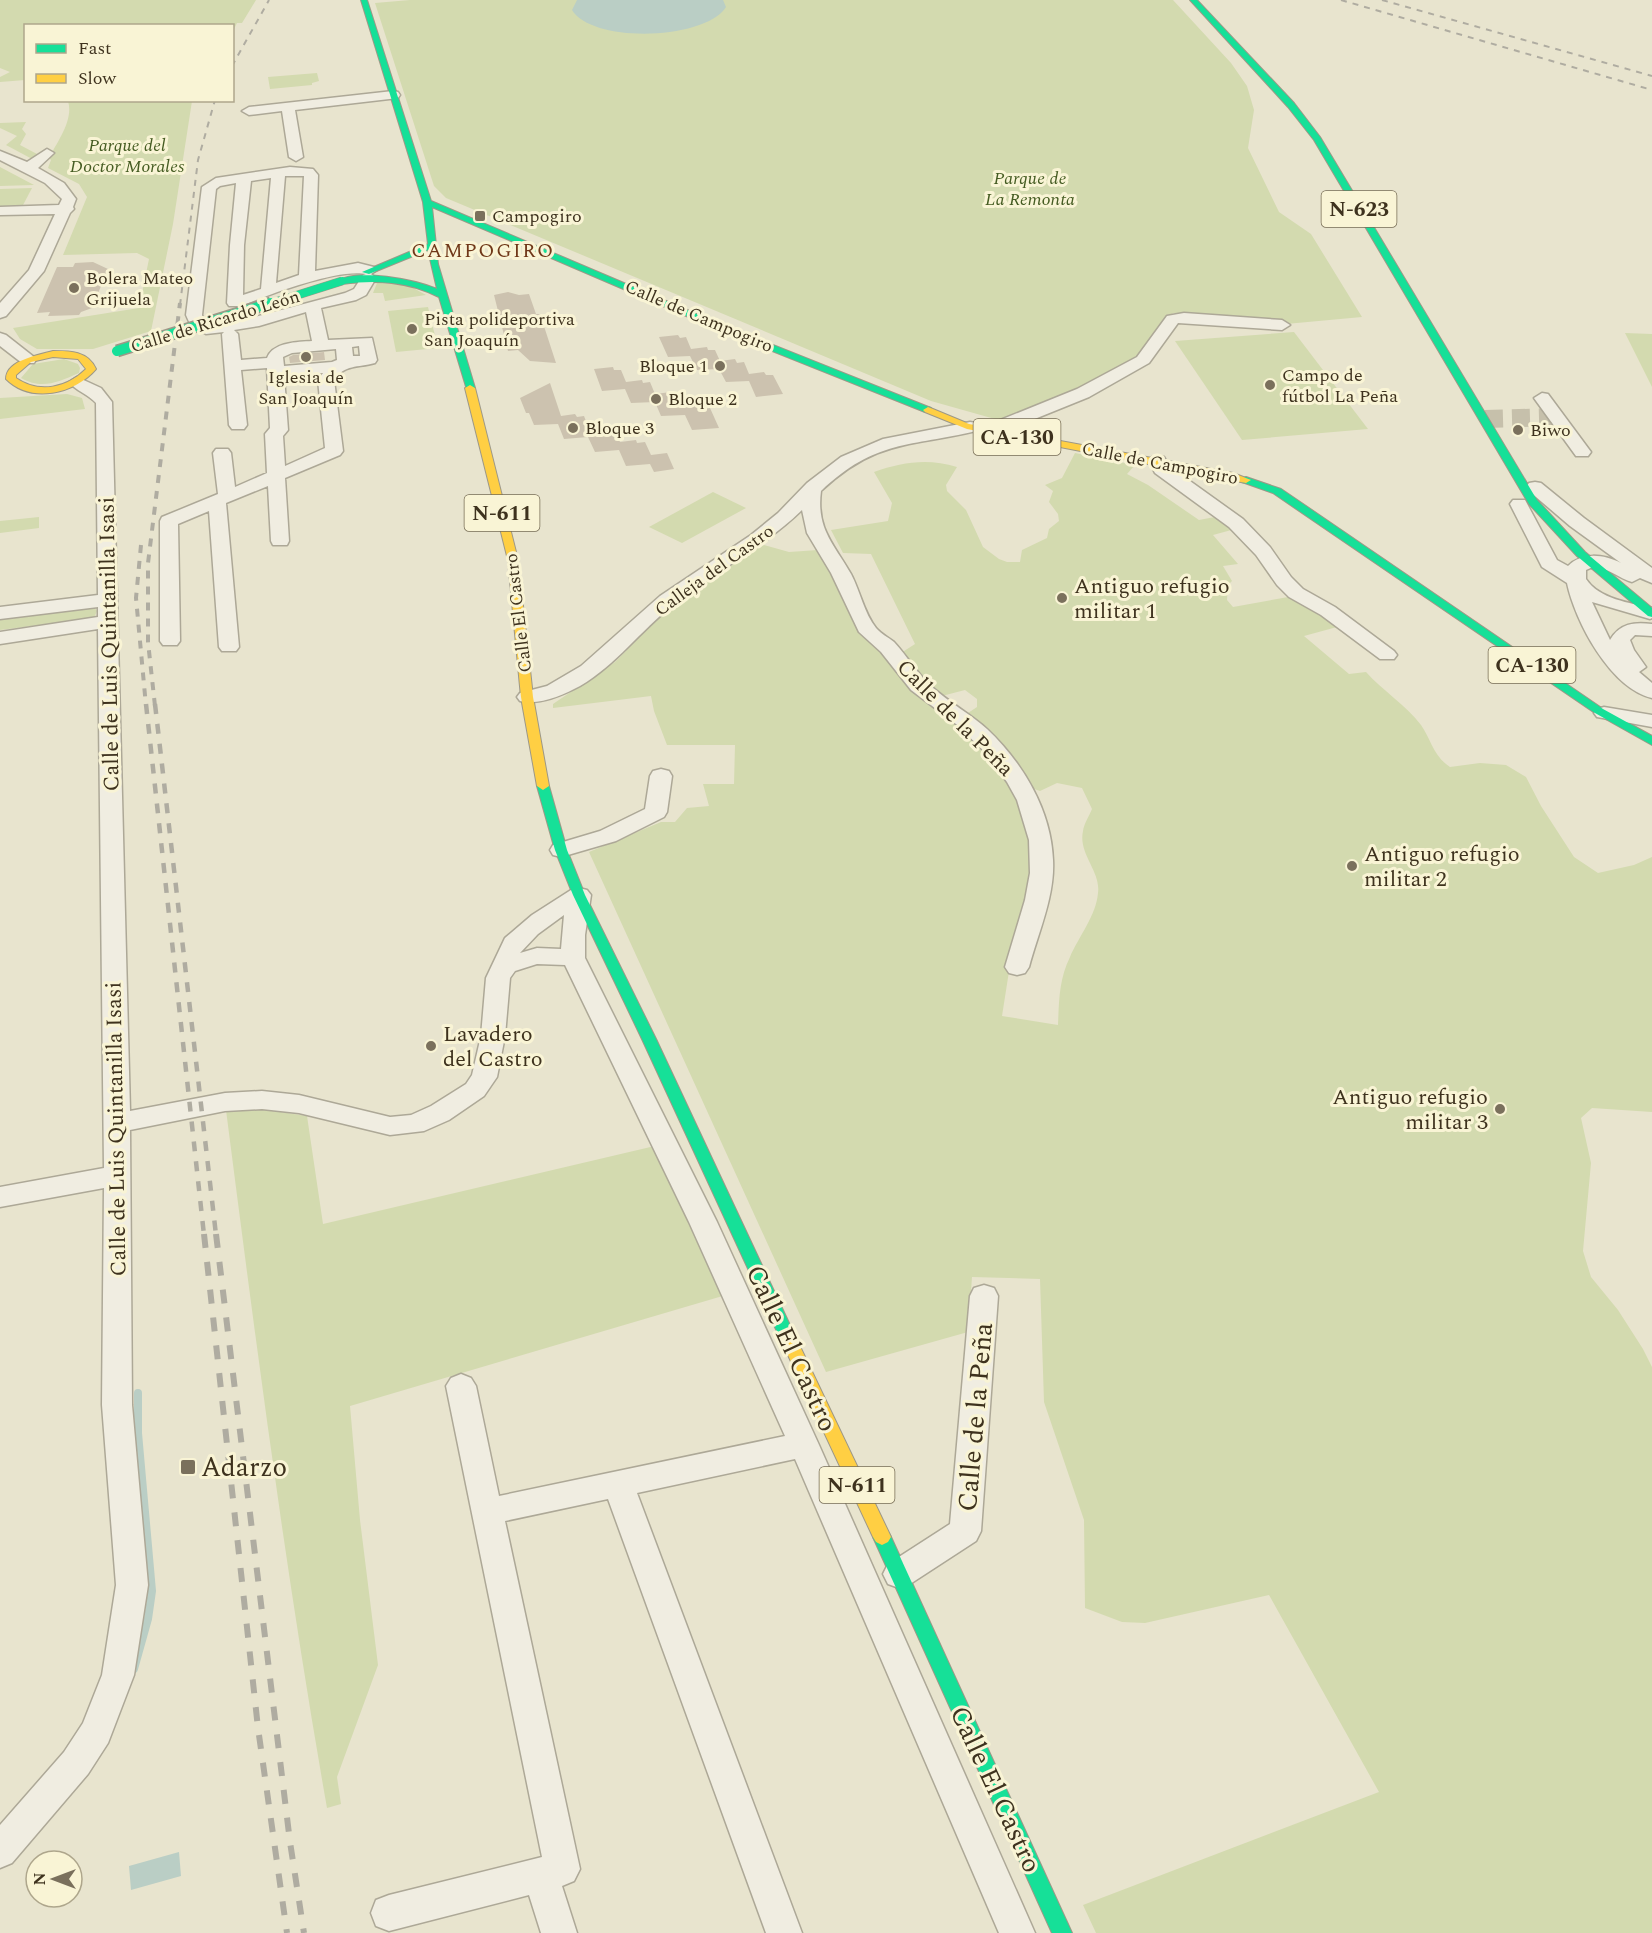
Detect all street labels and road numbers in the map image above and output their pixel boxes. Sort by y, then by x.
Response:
road number: N-623 [1322,191,1396,227]
street label: Calle de Campogiro [621,273,777,360]
street label: Calle de Ricardo León [127,283,303,360]
road number: CA-130 [974,419,1060,455]
street label: Calle de Campogiro [1080,435,1240,492]
road number: N-611 [464,495,540,531]
street label: Calle de Luis Quintanilla Isasi [90,496,129,792]
street label: Calleja del Castro [649,518,779,623]
street label: Calle El Castro [498,552,539,674]
road number: CA-130 [1488,647,1576,683]
street label: Calle de la Peña [889,652,1021,785]
street label: Calle de Luis Quintanilla Isasi [97,981,136,1277]
street label: Calle El Castro [734,1258,848,1439]
street label: Calle de la Peña [947,1321,1005,1513]
road number: N-611 [820,1467,894,1503]
street label: Calle El Castro [938,1699,1052,1880]

